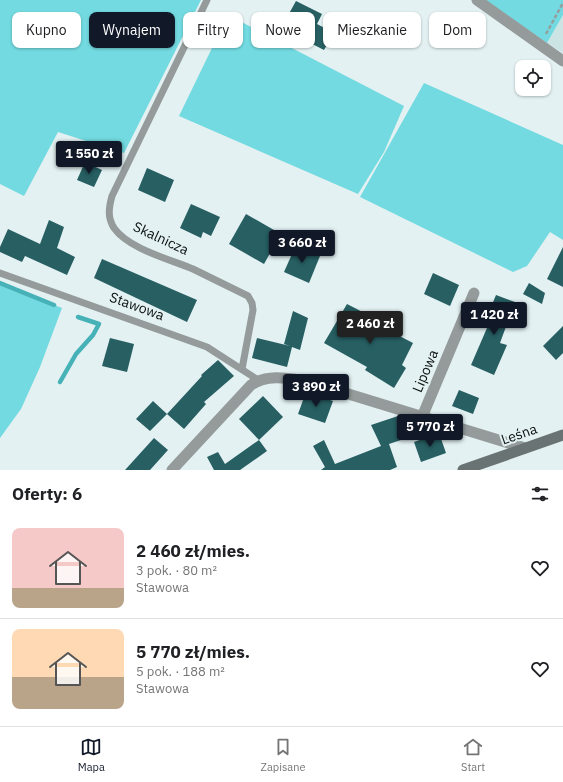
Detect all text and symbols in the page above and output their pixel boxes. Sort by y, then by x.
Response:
chip: Kupno [12,12,81,48]
chip: Wynajem [89,12,175,48]
chip: Filtry [183,12,243,48]
chip: Nowe [251,12,315,48]
chip: Mieszkanie [323,12,421,48]
chip: Dom [429,12,486,48]
map controls [515,60,551,96]
button: locate [515,60,551,96]
pin: 1 550 zł [48,141,130,175]
text: 1 550 zł [65,145,113,162]
street label: Skalnicza [130,217,192,259]
pin: 3 660 zł [261,230,343,264]
text: 3 660 zł [278,234,326,251]
street label: Stawowa [107,288,167,324]
pin: 1 420 zł [453,302,535,336]
text: 1 420 zł [470,306,518,323]
pin: 2 460 zł [329,311,411,345]
text: 2 460 zł [346,315,394,332]
street label: Lipowa [408,347,442,395]
pin: 3 890 zł [275,374,357,408]
text: 3 890 zł [292,378,340,395]
pin: 5 770 zł [389,414,471,448]
text: 5 770 zł [406,418,454,435]
street label: Leśna [499,419,540,449]
text: Oferty: 6 [12,483,82,505]
icon: filters [529,483,551,505]
text: 2 460 zł/mies. [136,540,250,562]
icon: home [44,544,92,592]
icon: heart [529,557,551,579]
text: 3 pok. · 80 m² [136,562,217,579]
text: Stawowa [136,579,189,596]
text: 5 770 zł/mies. [136,641,250,663]
icon: home [44,645,92,693]
icon: heart [529,658,551,680]
text: 5 pok. · 188 m² [136,663,225,680]
text: Stawowa [136,680,189,697]
tab: Mapa [78,736,105,774]
tab: Zapisane [261,736,305,774]
tab: Start [461,736,485,774]

